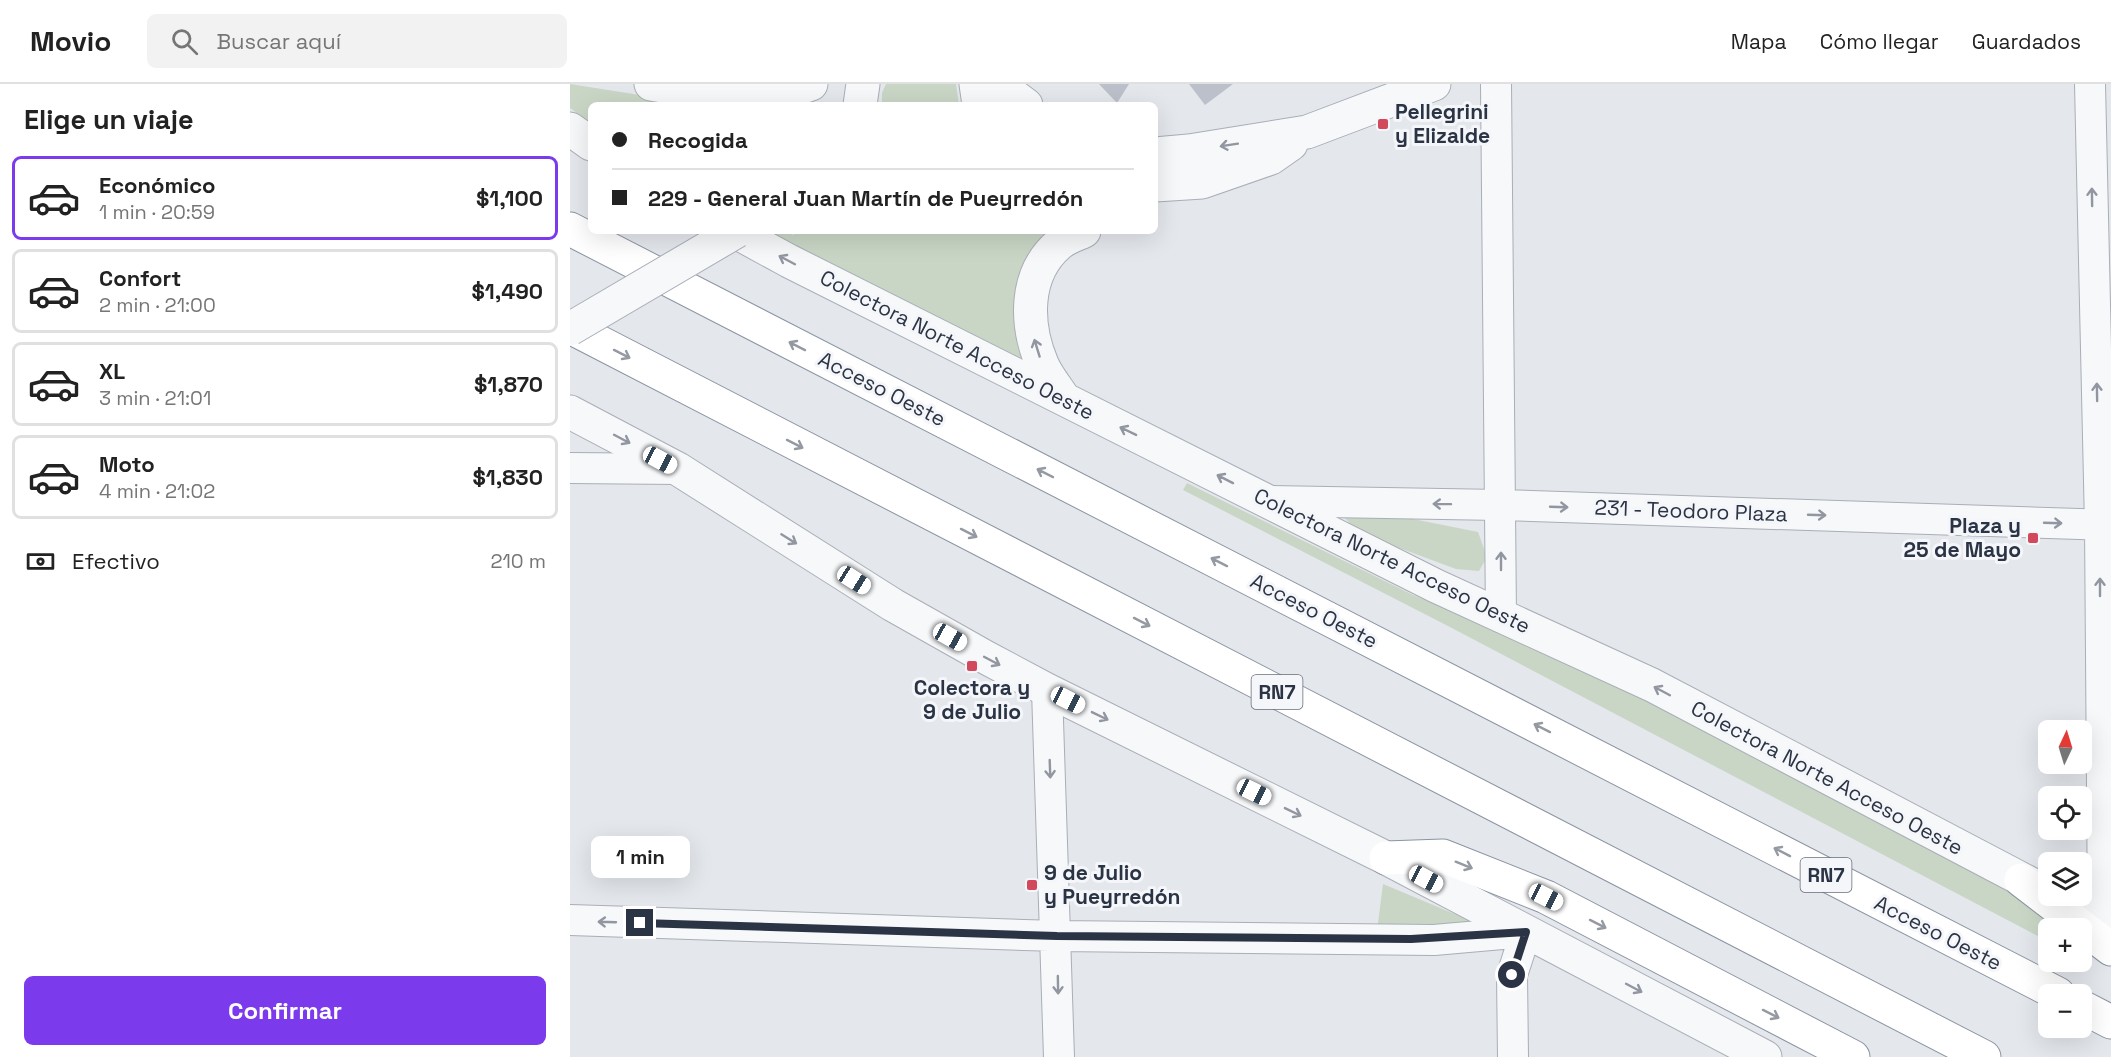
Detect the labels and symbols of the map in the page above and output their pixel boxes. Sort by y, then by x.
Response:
place label: Pellegrini y Elizalde [1395,98,1490,149]
marker: Pellegrini y Elizalde [1376,117,1390,131]
one-way arrow [1219,139,1239,150]
one-way arrow [2086,188,2098,208]
one-way arrow [779,254,796,266]
street label: Colectora Norte Acceso Oeste [816,265,1098,425]
one-way arrow [1030,339,1041,358]
one-way arrow [789,340,806,352]
street label: Acceso Oeste [814,346,950,432]
one-way arrow [613,348,630,360]
one-way arrow [2091,383,2103,403]
one-way arrow [1120,424,1138,436]
one-way arrow [612,434,630,445]
one-way arrow [786,438,804,450]
car [640,444,680,476]
one-way arrow [1037,467,1055,478]
one-way arrow [1217,472,1235,484]
street label: Colectora Norte Acceso Oeste [1250,483,1534,639]
street label: 231 - Teodoro Plaza [1594,494,1788,527]
one-way arrow [1432,498,1452,510]
one-way arrow [1548,501,1568,513]
one-way arrow [1806,510,1826,521]
place label: Plaza y 25 de Mayo [1904,512,2021,563]
one-way arrow [2043,517,2063,529]
one-way arrow [959,528,977,539]
marker: Plaza y 25 de Mayo [2026,531,2040,545]
one-way arrow [780,534,797,546]
one-way arrow [1495,552,1507,572]
one-way arrow [1210,556,1228,568]
car [834,563,874,597]
street label: Acceso Oeste [1246,568,1382,654]
one-way arrow [2094,578,2106,598]
one-way arrow [1133,617,1151,629]
car [930,620,970,654]
one-way arrow [983,655,1000,667]
marker: Colectora y 9 de Julio [965,659,979,673]
place label: Colectora y 9 de Julio [914,674,1030,725]
road number: RN7 [1252,675,1302,709]
car [1048,684,1088,716]
one-way arrow [1654,685,1672,696]
street label: Colectora Norte Acceso Oeste [1687,694,1968,861]
one-way arrow [1090,711,1108,722]
north arrow [2038,720,2092,774]
one-way arrow [1533,722,1551,733]
one-way arrow [1045,759,1056,779]
car [1234,776,1274,808]
one-way arrow [1284,806,1302,818]
callout: 1 min [590,836,689,878]
one-way arrow [1774,846,1791,858]
road number: RN7 [1800,858,1852,892]
place label: 9 de Julio y Pueyrredón [1044,859,1181,910]
one-way arrow [1454,860,1473,871]
car [1406,863,1446,895]
marker: 9 de Julio y Pueyrredón [1025,878,1039,892]
car [1526,881,1566,913]
street label: Acceso Oeste [1870,889,2006,976]
route end [626,909,653,936]
one-way arrow [598,916,618,927]
one-way arrow [1589,919,1607,931]
route start [1498,961,1525,988]
one-way arrow [1052,975,1064,995]
one-way arrow [1625,982,1642,994]
one-way arrow [1762,1008,1779,1020]

